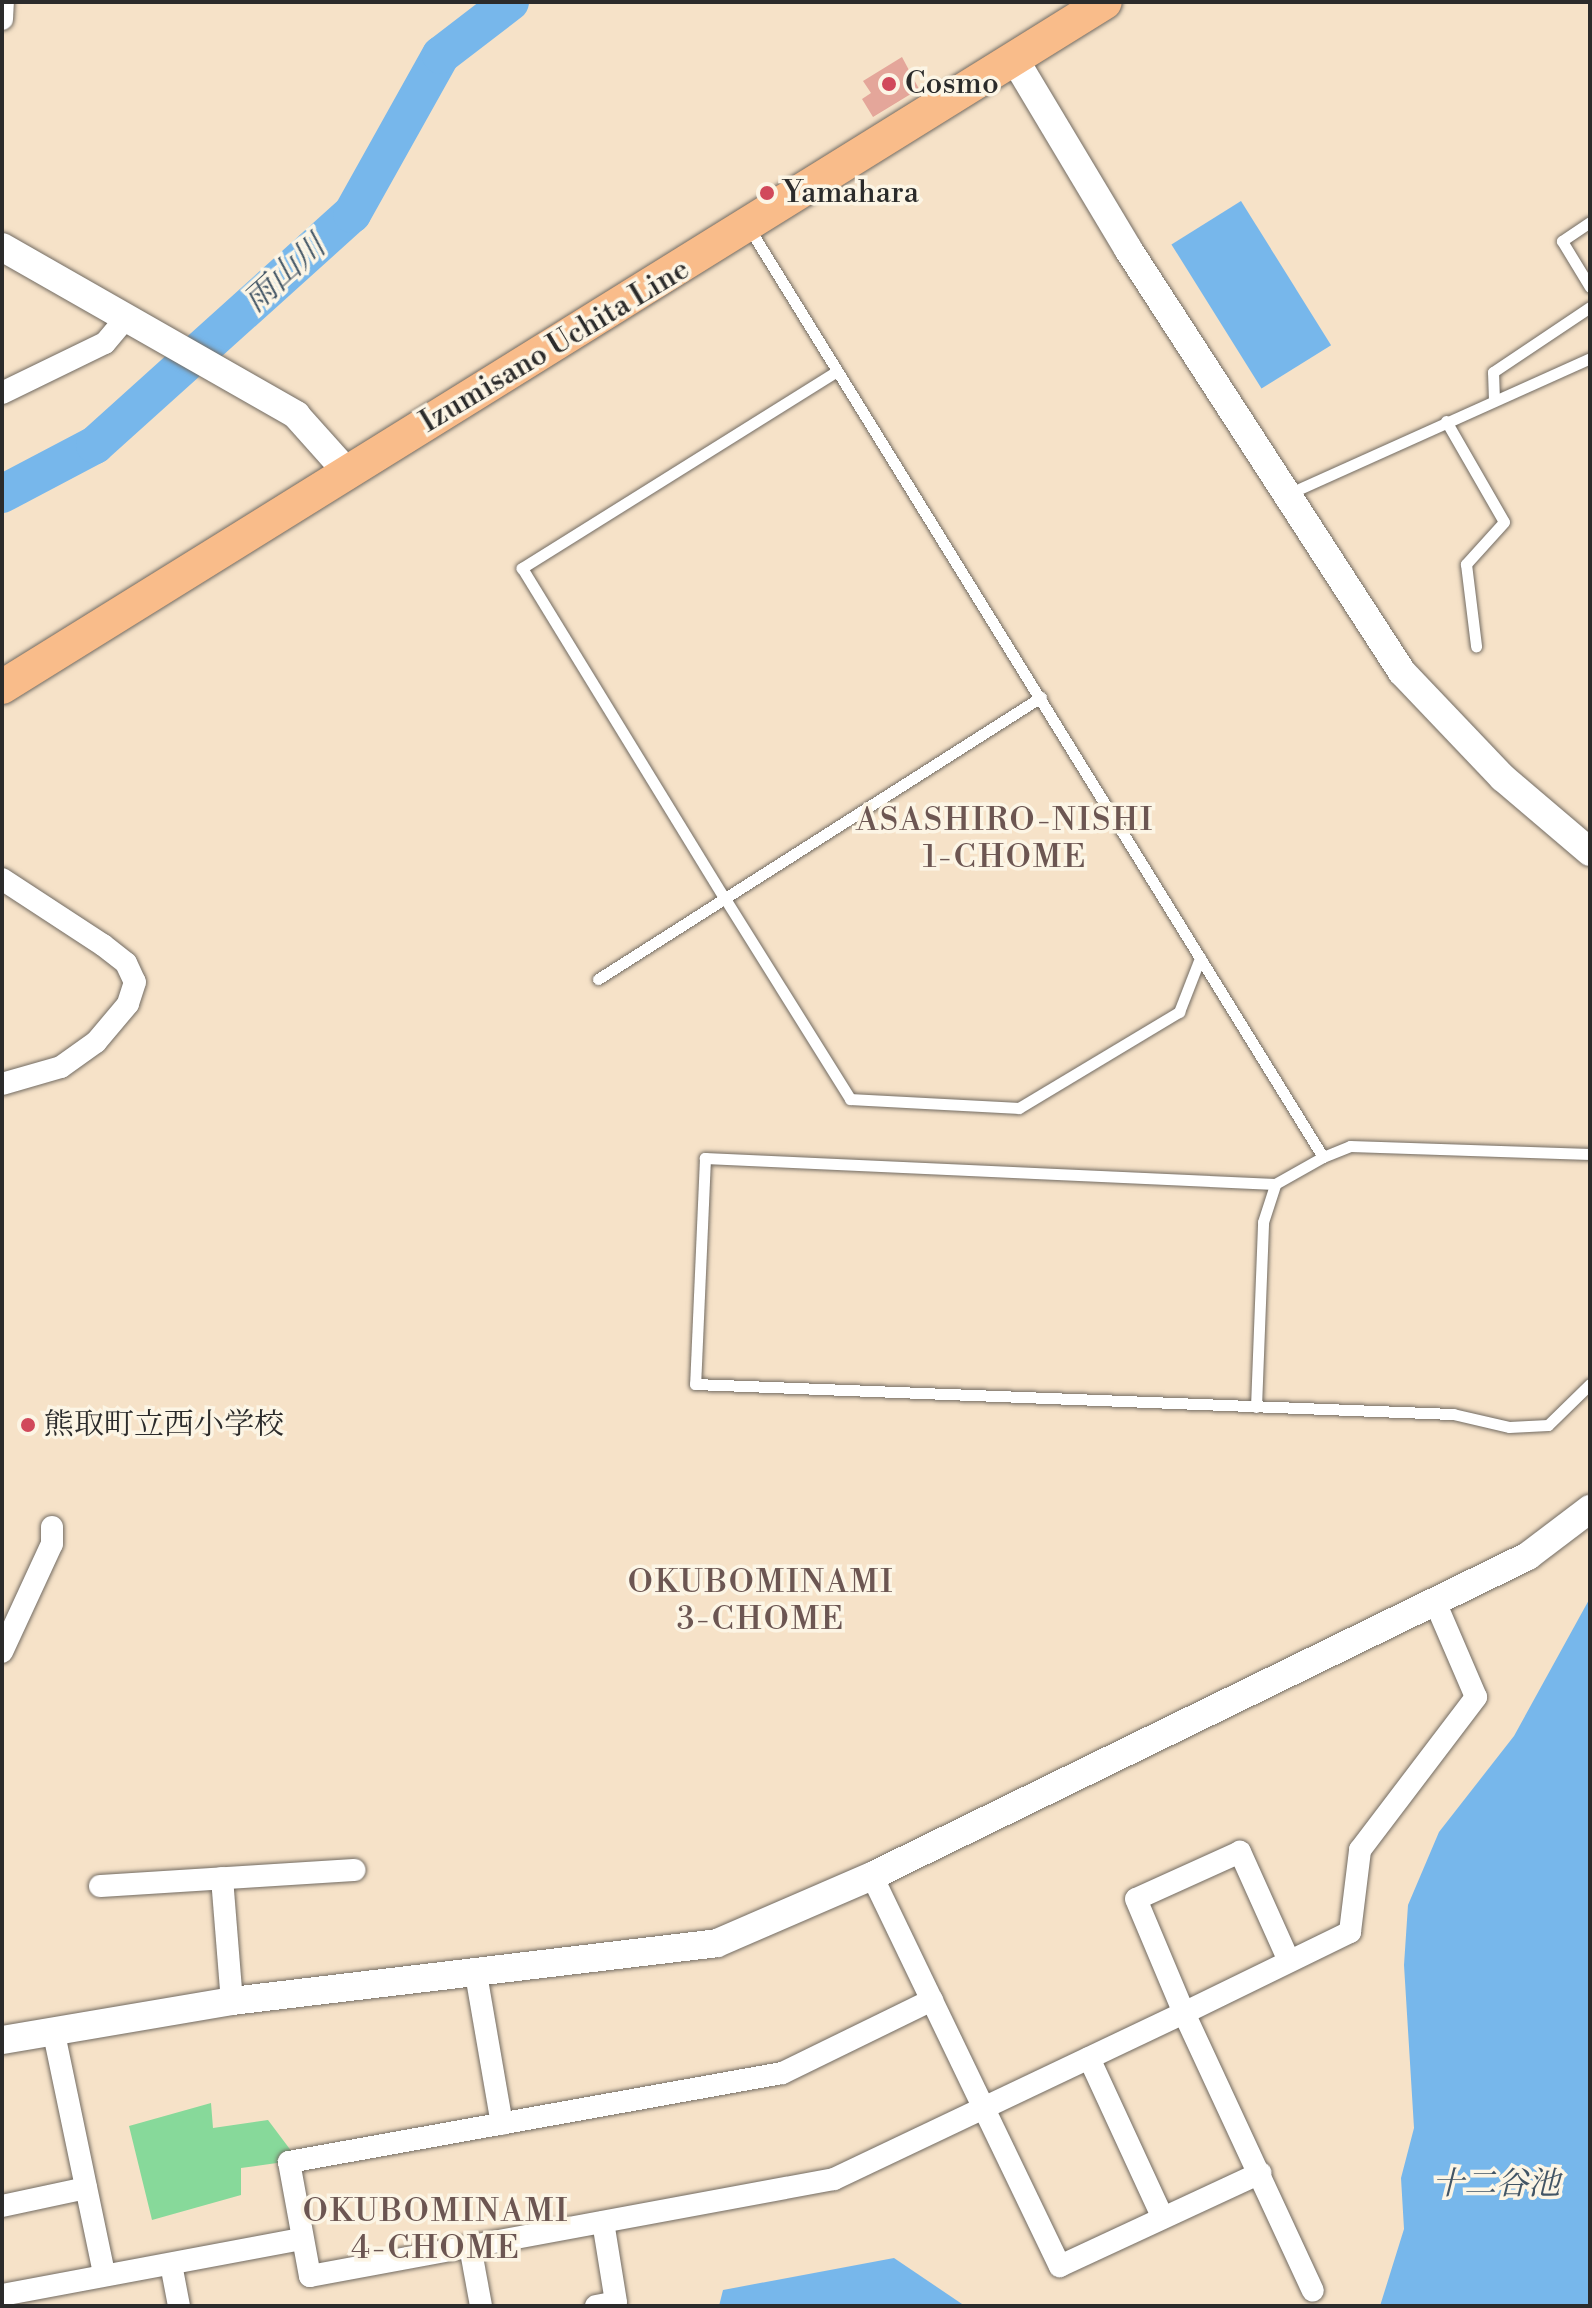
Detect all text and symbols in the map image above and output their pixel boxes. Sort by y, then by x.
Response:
place label: Cosmo [905,66,999,102]
marker: Cosmo [880,75,898,93]
place label: Yamahara [783,175,919,211]
marker: Yamahara [758,184,776,202]
water label: 雨山川 [236,228,334,320]
street label: Izumisano Uchita Line [414,251,696,441]
district label: ASASHIRO-NISHI 1-CHOME [856,802,1154,877]
place label: 熊取町立西小学校 [44,1407,284,1443]
marker: 熊取町立西小学校 [19,1416,37,1434]
district label: OKUBOMINAMI 3-CHOME [628,1564,894,1639]
water label: 十二谷池 [1432,2165,1560,2203]
district label: OKUBOMINAMI 4-CHOME [303,2193,569,2268]

